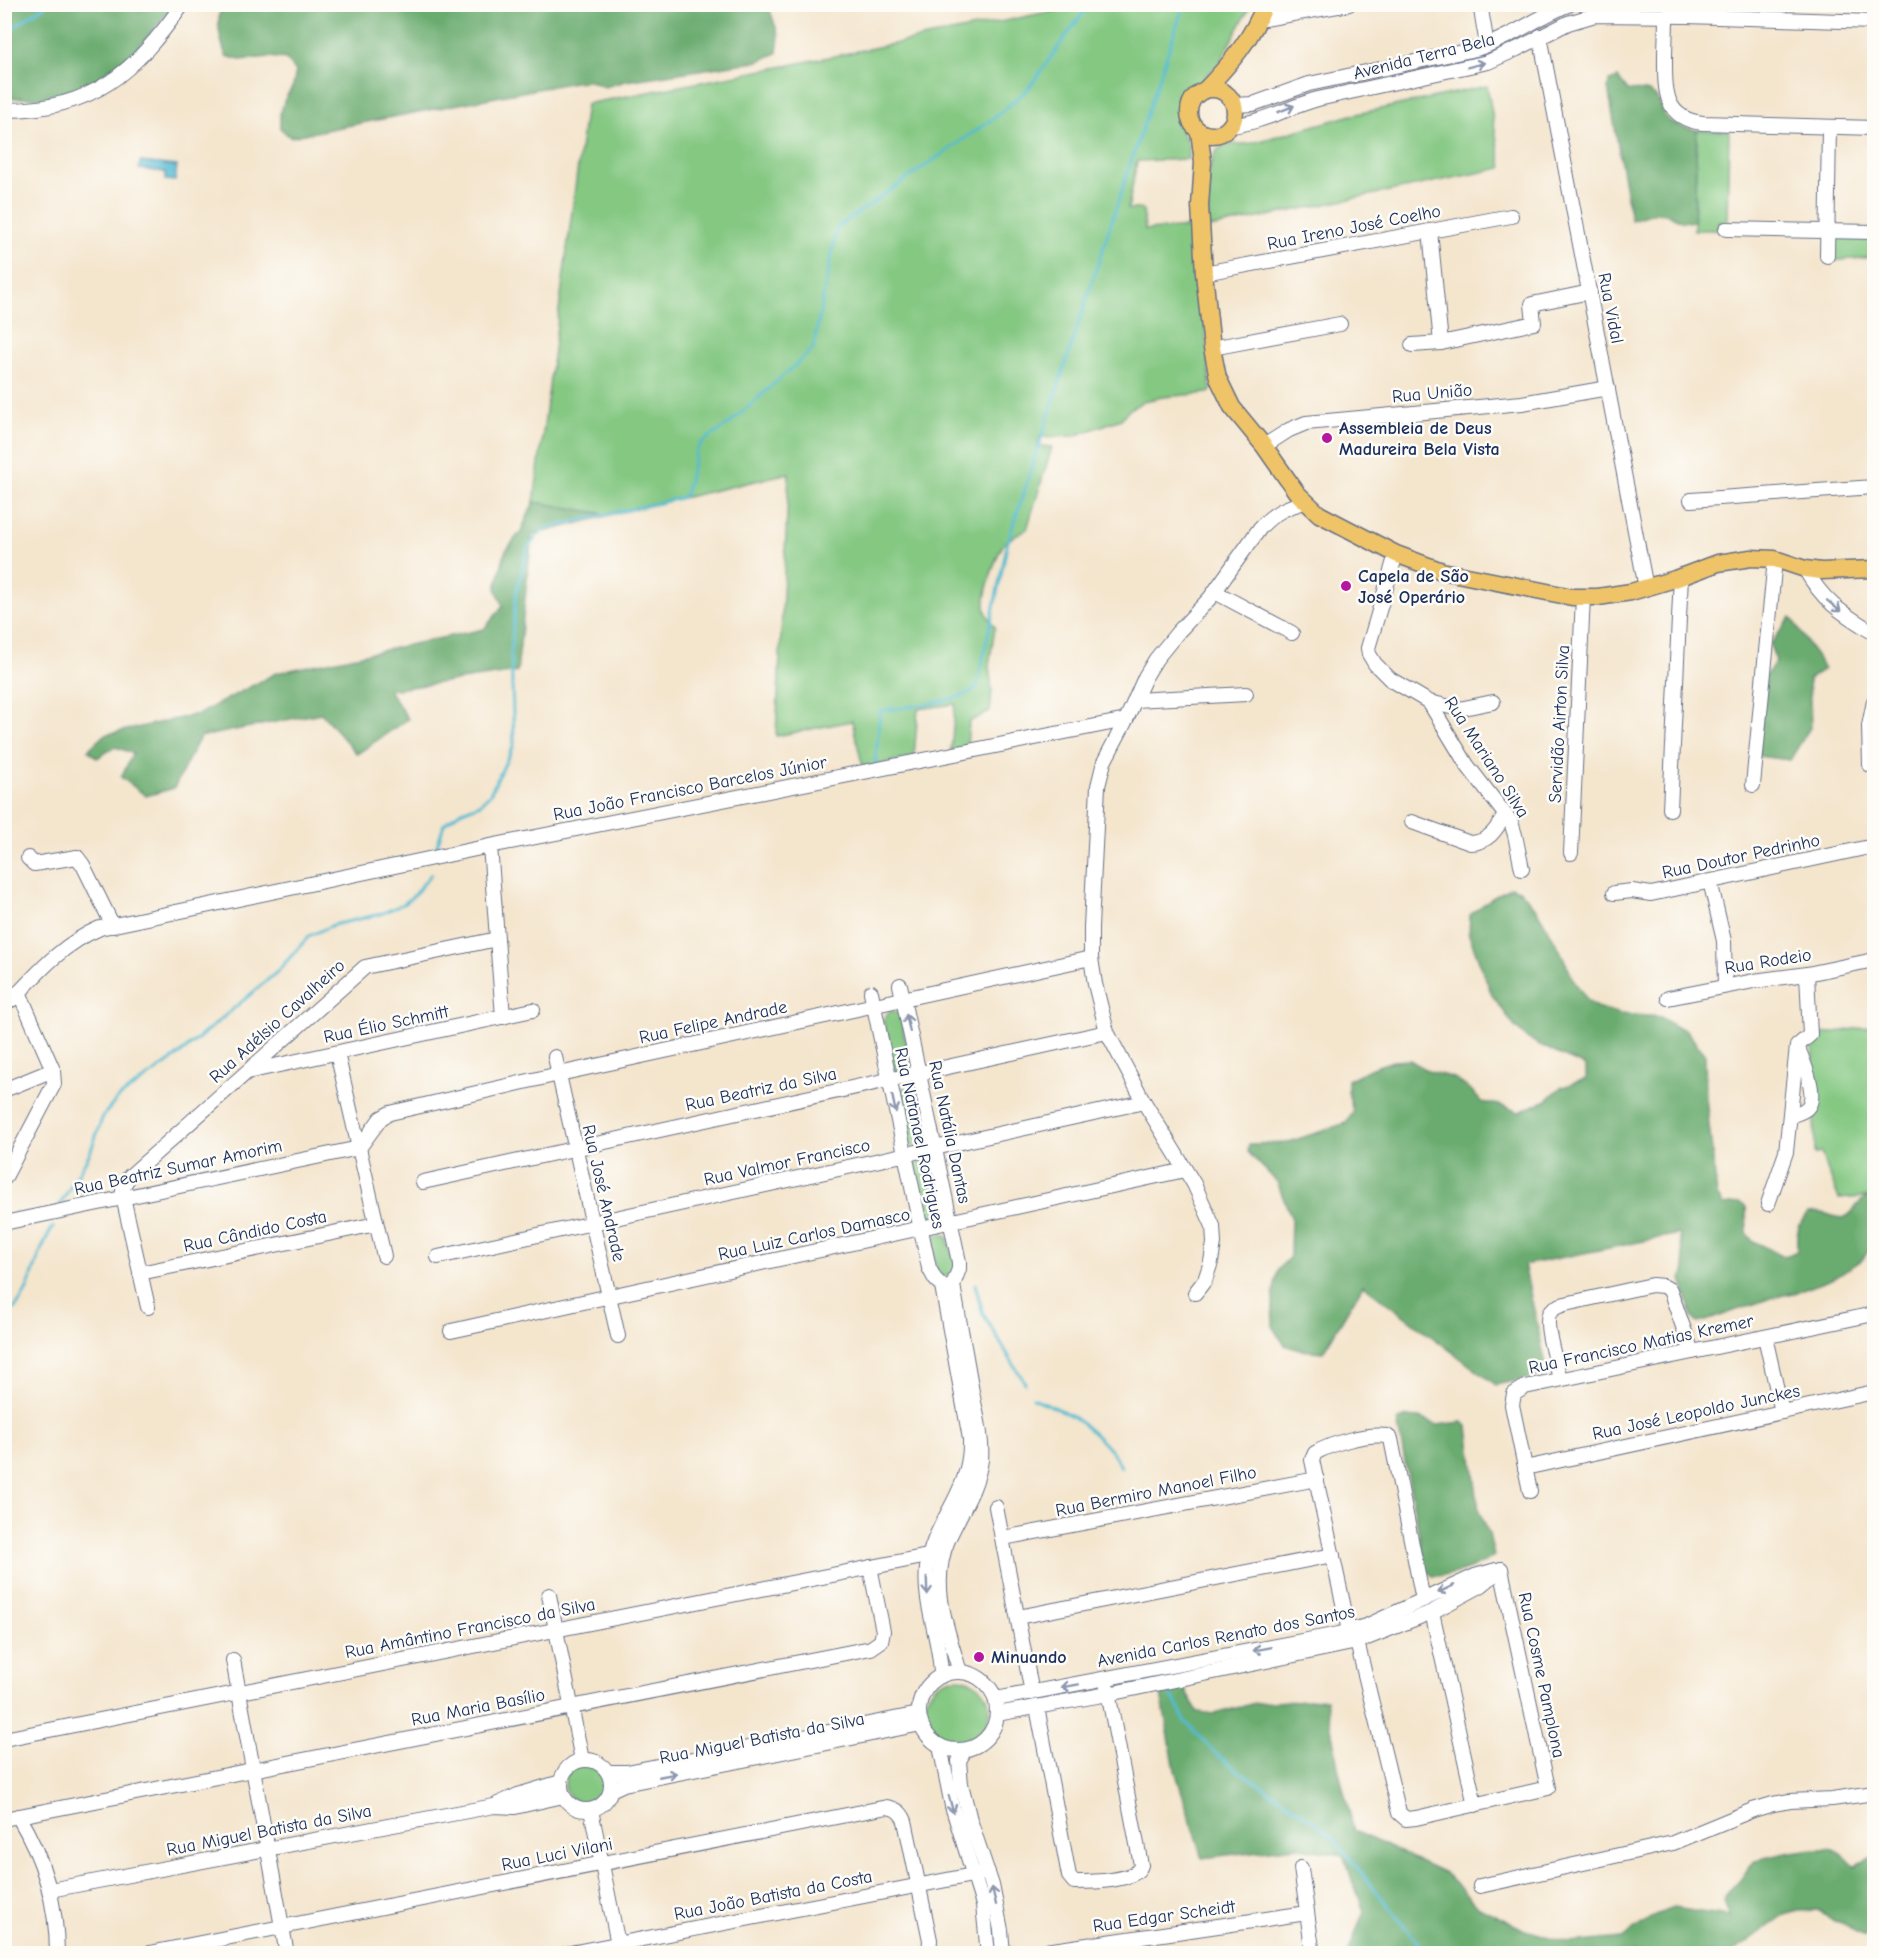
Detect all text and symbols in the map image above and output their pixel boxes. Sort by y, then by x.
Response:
street label: Avenida Terra Bela [1351,29,1497,84]
one-way arrow [1466,59,1485,70]
one-way arrow [1276,103,1295,114]
street label: Rua Ireno José Coelho [1266,200,1443,255]
street label: Rua Vidal [1593,271,1628,345]
street label: Rua União [1391,380,1473,407]
place label: Assembleia de Deus Madureira Bela Vista [1339,418,1500,460]
marker: Assembleia de Deus Madureira Bela Vista [1320,431,1334,445]
place label: Capela de São José Operário [1358,566,1469,608]
marker: Capela de São José Operário [1339,579,1353,593]
one-way arrow [1826,600,1842,613]
street label: Servidão Airton Silva [1545,644,1574,804]
street label: Rua Mariano Silva [1440,693,1534,822]
street label: Rua João Francisco Barcelos Júnior [551,751,830,825]
street label: Rua Doutor Pedrinho [1660,830,1822,883]
street label: Rua Rodeio [1723,944,1813,979]
street label: Rua Adélsio Cavalheiro [205,955,349,1088]
street label: Rua Felipe Andrade [637,997,789,1048]
street label: Rua Élio Schmitt [322,1000,451,1048]
one-way arrow [902,1013,914,1032]
street label: Rua Natanael Rodrigues [890,1046,949,1231]
street label: Rua Natália Dantas [924,1059,975,1205]
street label: Rua Beatriz da Silva [684,1063,839,1116]
one-way arrow [889,1094,901,1113]
street label: Rua José Andrade [578,1123,629,1264]
street label: Rua Beatriz Sumar Amorim [72,1135,284,1200]
street label: Rua Valmor Francisco [702,1135,872,1190]
street label: Rua Luiz Carlos Damasco [716,1204,912,1265]
street label: Rua Cândido Costa [181,1206,329,1257]
street label: Rua Francisco Matias Kremer [1527,1310,1756,1379]
street label: Rua José Leopoldo Junckes [1590,1380,1802,1445]
street label: Rua Bermiro Manoel Filho [1054,1462,1258,1521]
one-way arrow [922,1575,933,1595]
one-way arrow [1437,1585,1455,1596]
street label: Rua Cosme Pamplona [1514,1590,1569,1760]
street label: Rua Amântino Francisco da Silva [343,1594,597,1663]
street label: Avenida Carlos Renato dos Santos [1096,1601,1357,1672]
one-way arrow [1252,1644,1272,1655]
place label: Minuando [991,1647,1067,1668]
marker: Minuando [972,1650,986,1664]
one-way arrow [1061,1681,1080,1692]
street label: Rua Maria Basílio [409,1684,547,1731]
street label: Rua Miguel Batista da Silva [658,1708,866,1769]
one-way arrow [657,1769,677,1780]
one-way arrow [946,1794,957,1813]
street label: Rua Miguel Batista da Silva [165,1800,373,1861]
street label: Rua Luci Vilani [500,1833,615,1876]
street label: Rua João Batista da Costa [672,1866,874,1925]
one-way arrow [988,1886,1000,1905]
street label: Rua Edgar Scheidt [1091,1896,1237,1937]

